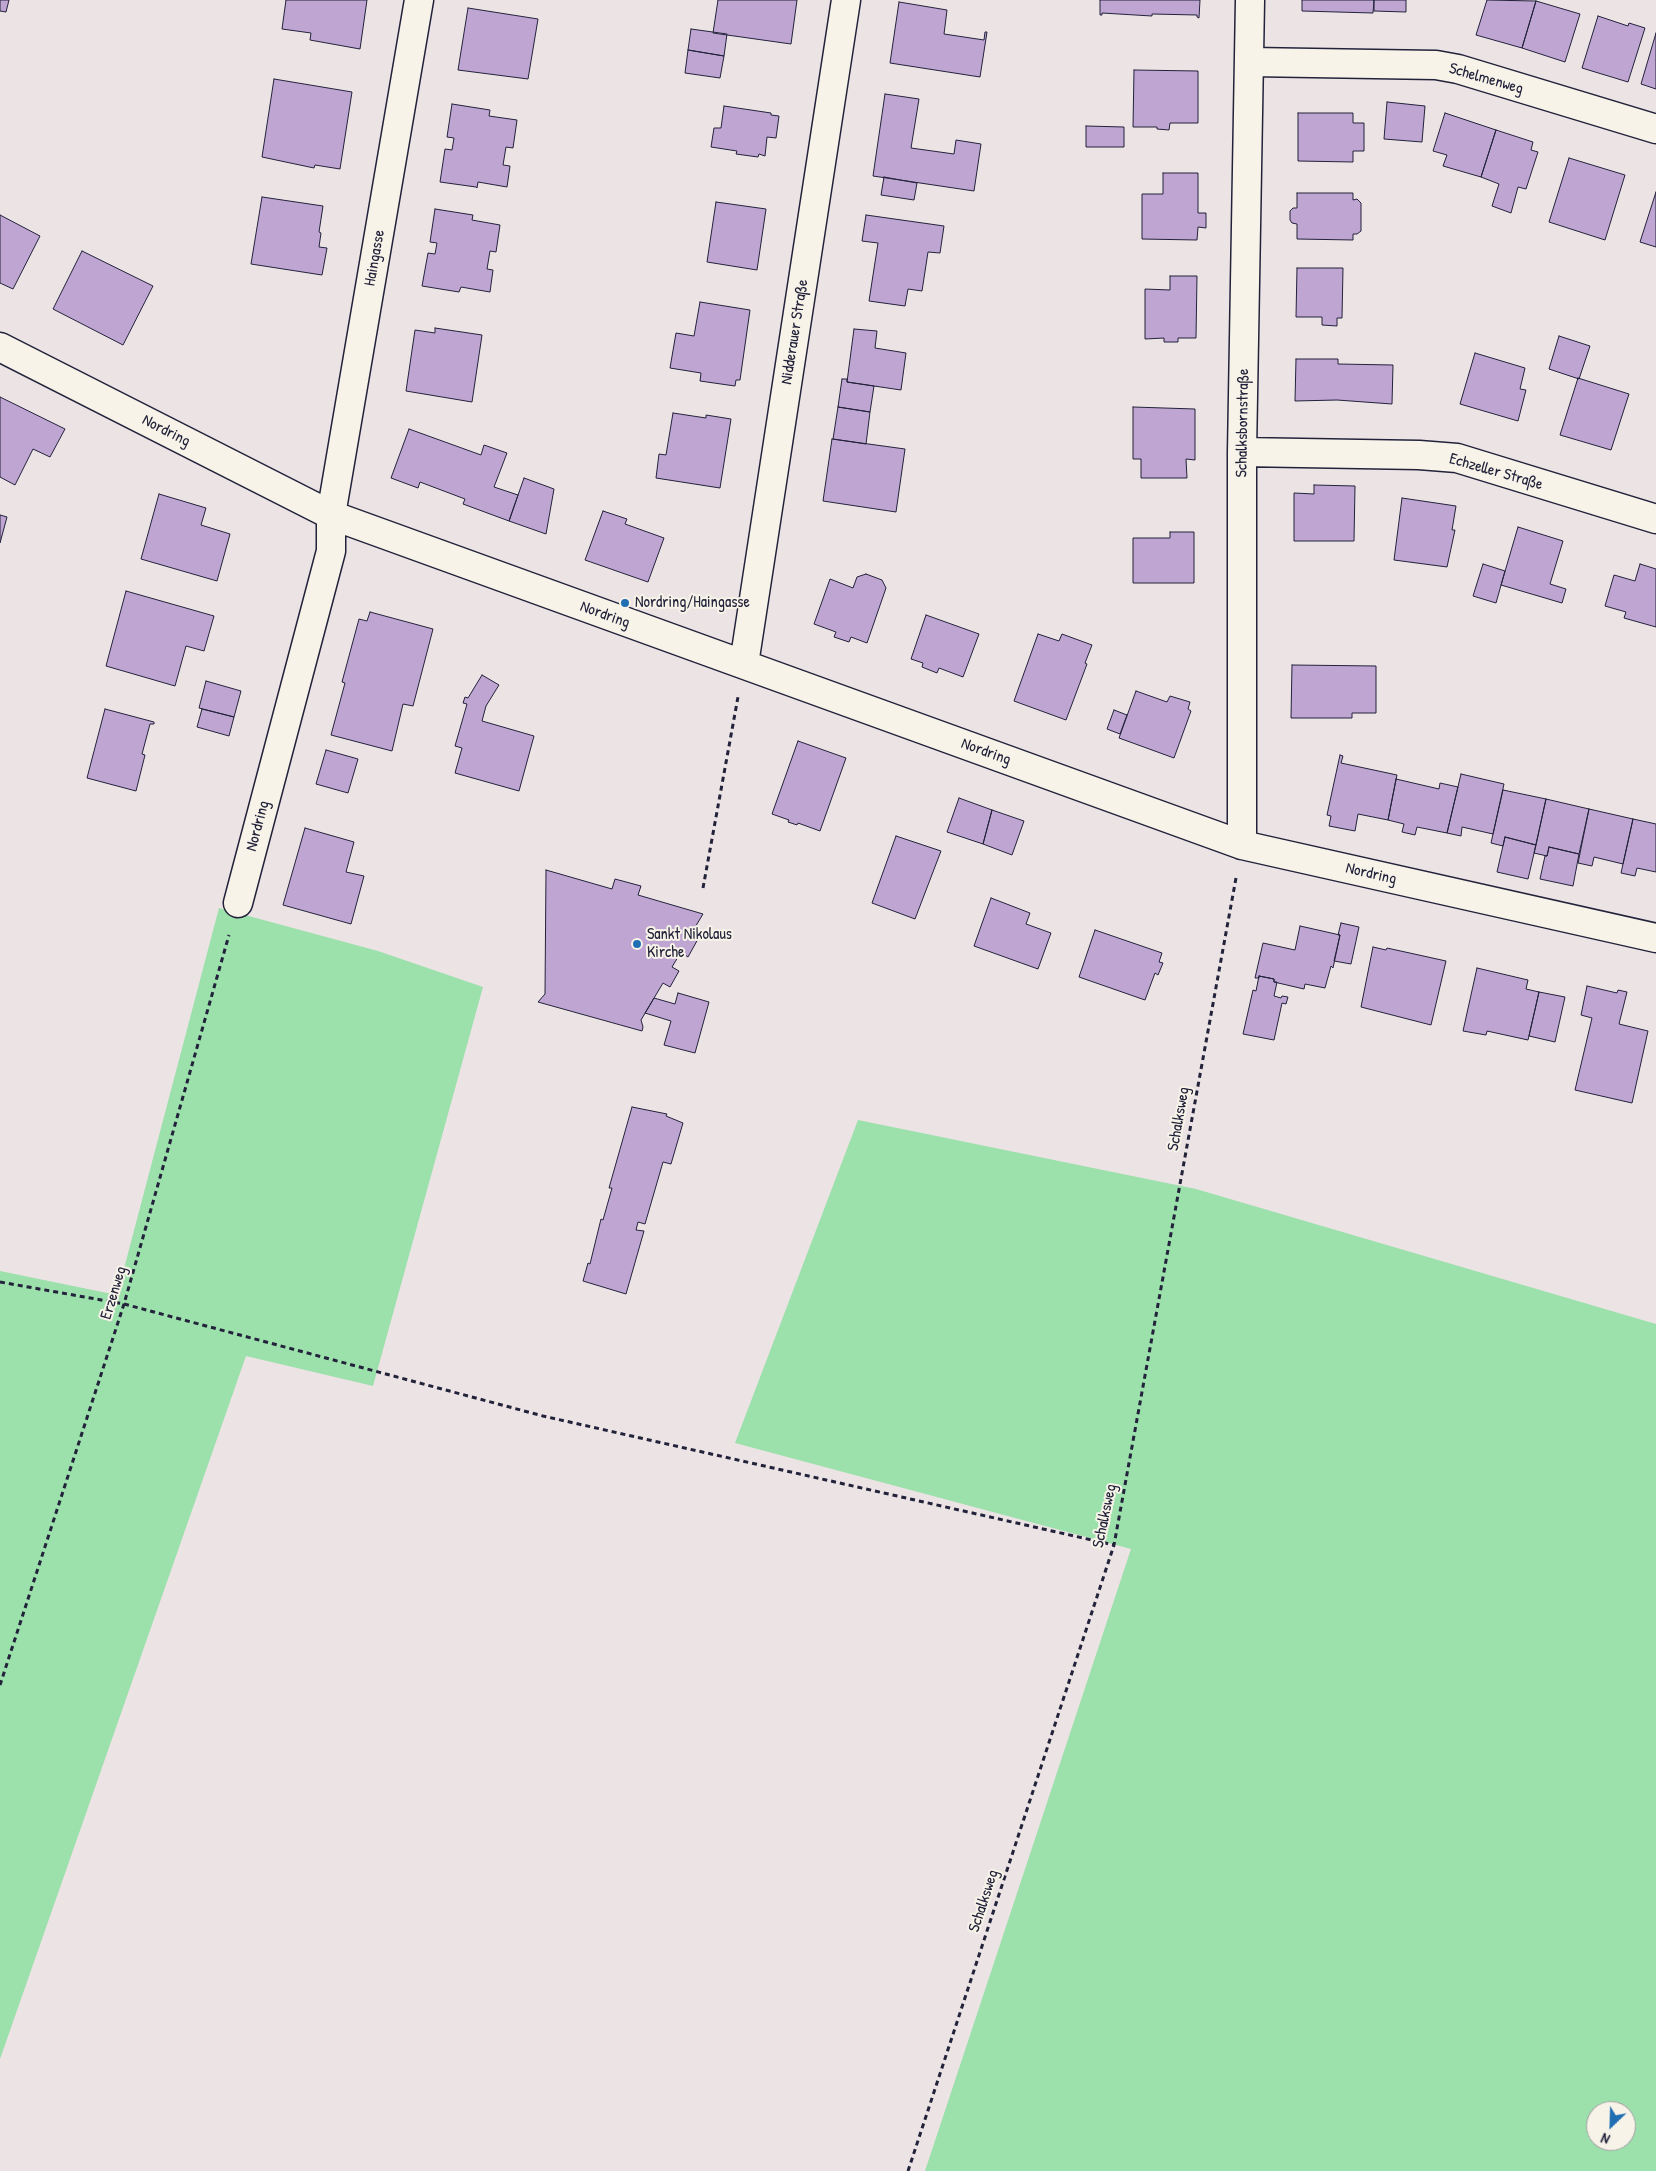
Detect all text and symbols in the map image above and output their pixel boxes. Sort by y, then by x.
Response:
street label: Schelmenweg [1447,59,1525,99]
street label: Haingasse [361,228,389,288]
street label: Nidderauer Straße [777,278,813,386]
street label: Schalksbornstraße [1232,368,1254,478]
street label: Nordring [139,411,193,451]
street label: Echzeller Straße [1447,449,1545,495]
place label: Nordring/Haingasse [635,593,750,613]
street label: Nordring [578,597,632,633]
marker: Nordring/Haingasse [619,597,631,609]
street label: Nordring [959,734,1013,770]
street label: Nordring [242,799,274,853]
street label: Nordring [1344,859,1398,889]
place label: Sankt Nikolaus Kirche [647,925,732,963]
marker: Sankt Nikolaus Kirche [631,938,643,950]
street label: Schalksweg [1164,1086,1194,1152]
street label: Erzenweg [97,1264,131,1322]
street label: Schalksweg [1089,1482,1121,1550]
street label: Schalksweg [965,1867,1003,1935]
north arrow [1586,2101,1636,2151]
text: N [1598,2129,1612,2149]

